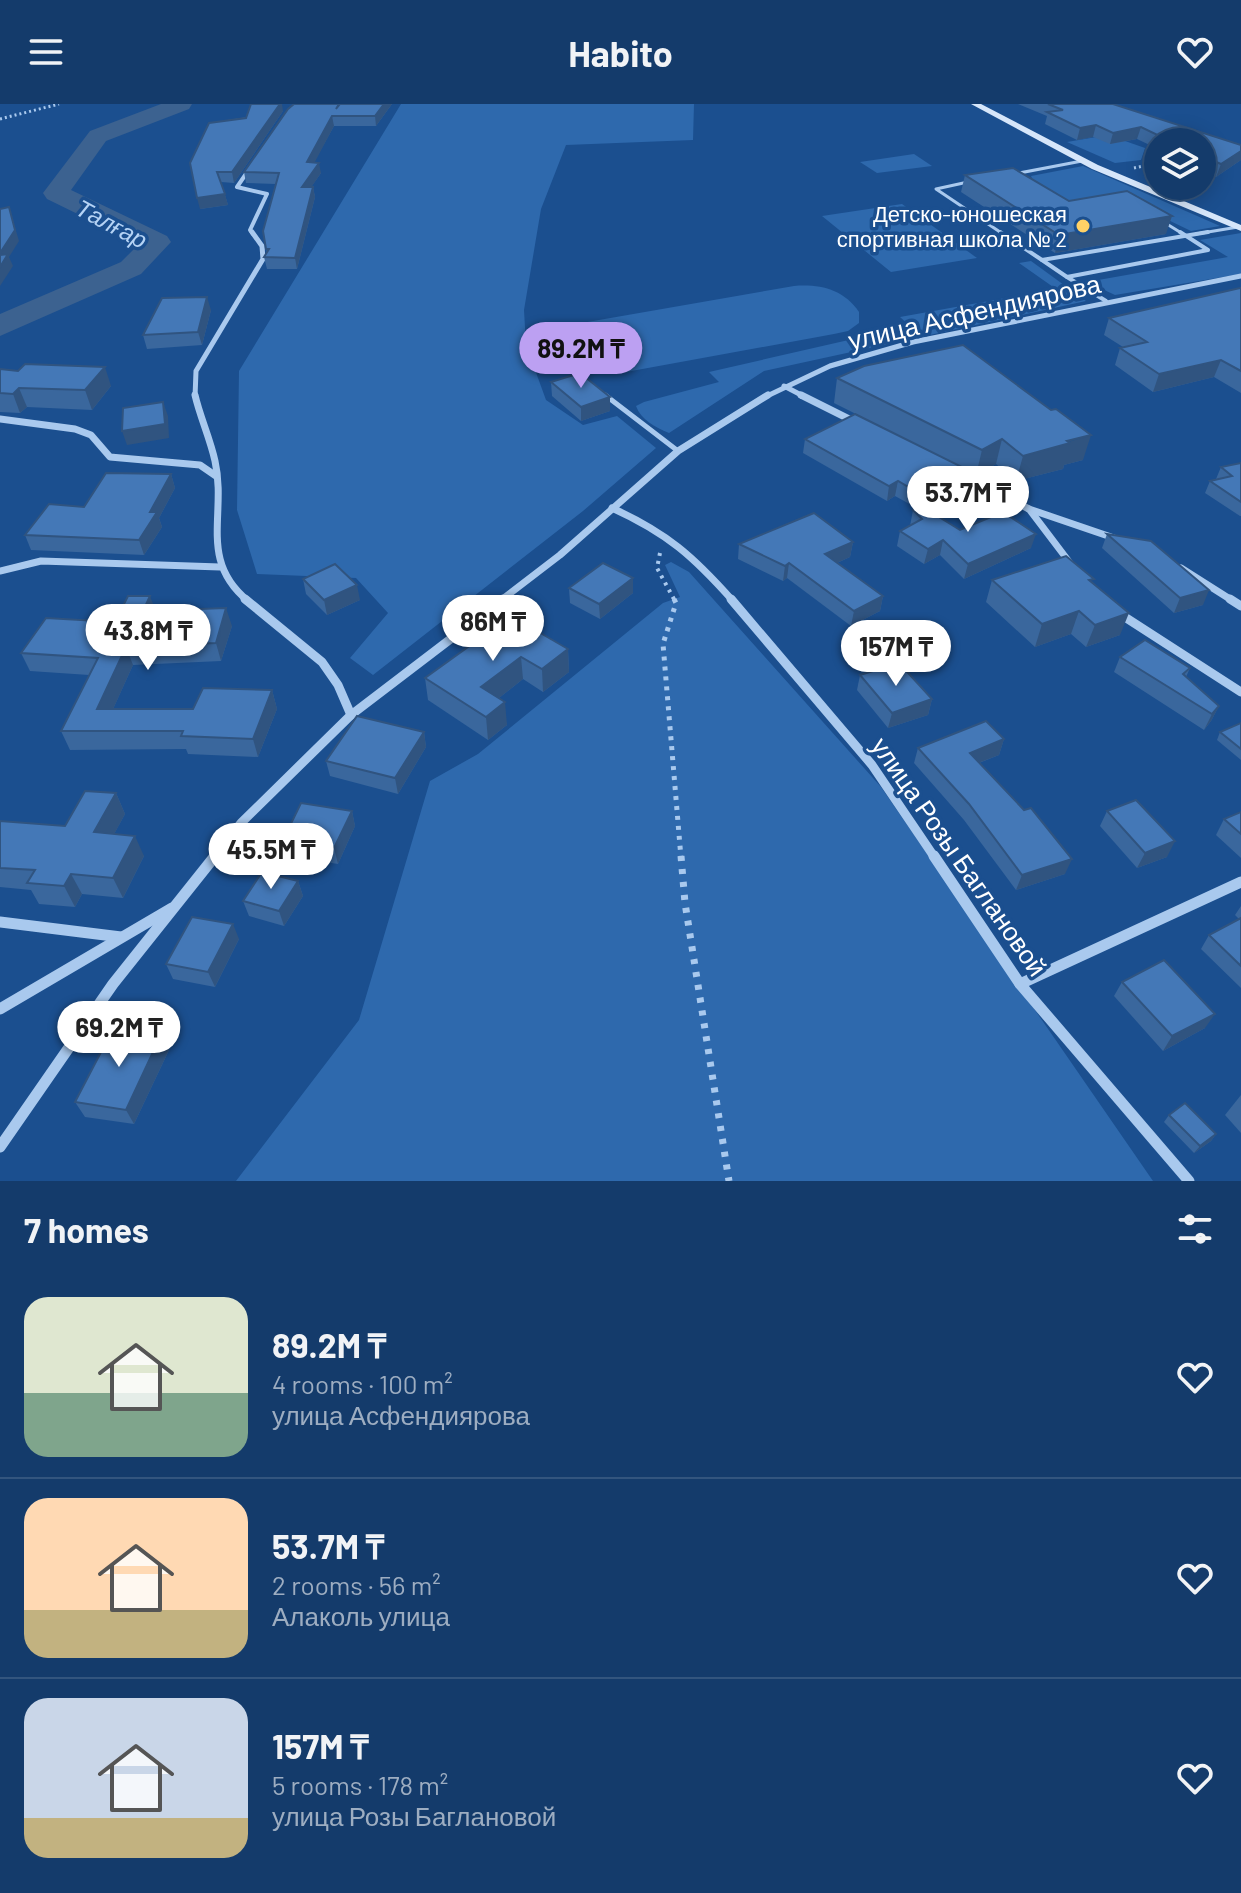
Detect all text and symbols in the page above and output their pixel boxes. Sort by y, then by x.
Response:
icon: menu [24,30,68,74]
icon: heart [1173,30,1217,74]
text: Habito [568,31,673,74]
map controls [1144,128,1216,200]
button: layers [1144,128,1216,200]
water label: Талғар [71,192,153,254]
place label: Детско-юношеская спортивная школа № 2 [837,200,1067,252]
marker: Детско-юношеская спортивная школа № 2 [1074,217,1092,235]
street label: улица Асфендиярова [845,267,1104,355]
pin: 89.2M ₸ [507,322,655,390]
text: 89.2M ₸ [537,332,625,363]
pin: 53.7M ₸ [894,466,1042,534]
text: 53.7M ₸ [925,476,1011,507]
pin: 86M ₸ [437,595,549,663]
pin: 43.8M ₸ [74,604,222,672]
text: 86M ₸ [460,605,526,636]
text: 43.8M ₸ [104,614,192,645]
pin: 157M ₸ [831,620,961,688]
text: 157M ₸ [859,630,933,661]
street label: улица Розы Баглановой [866,731,1054,981]
pin: 45.5M ₸ [197,823,345,891]
text: 45.5M ₸ [227,833,315,864]
pin: 69.2M ₸ [45,1001,193,1069]
text: 69.2M ₸ [75,1011,163,1042]
icon: filters [1173,1207,1217,1251]
text: 7 homes [24,1209,149,1250]
text: 89.2M ₸ [272,1324,386,1365]
icon: home [88,1329,184,1425]
icon: heart [1173,1355,1217,1399]
text: 4 rooms · 100 m² [272,1368,453,1399]
text: улица Асфендиярова [272,1399,530,1430]
text: 53.7M ₸ [272,1525,384,1566]
icon: home [88,1530,184,1626]
icon: heart [1173,1556,1217,1600]
text: 2 rooms · 56 m² [272,1569,441,1600]
text: Алаколь улица [272,1600,450,1631]
text: 157M ₸ [272,1725,369,1766]
icon: home [88,1730,184,1826]
icon: heart [1173,1756,1217,1800]
text: 5 rooms · 178 m² [272,1769,448,1800]
text: улица Розы Баглановой [272,1800,556,1831]

